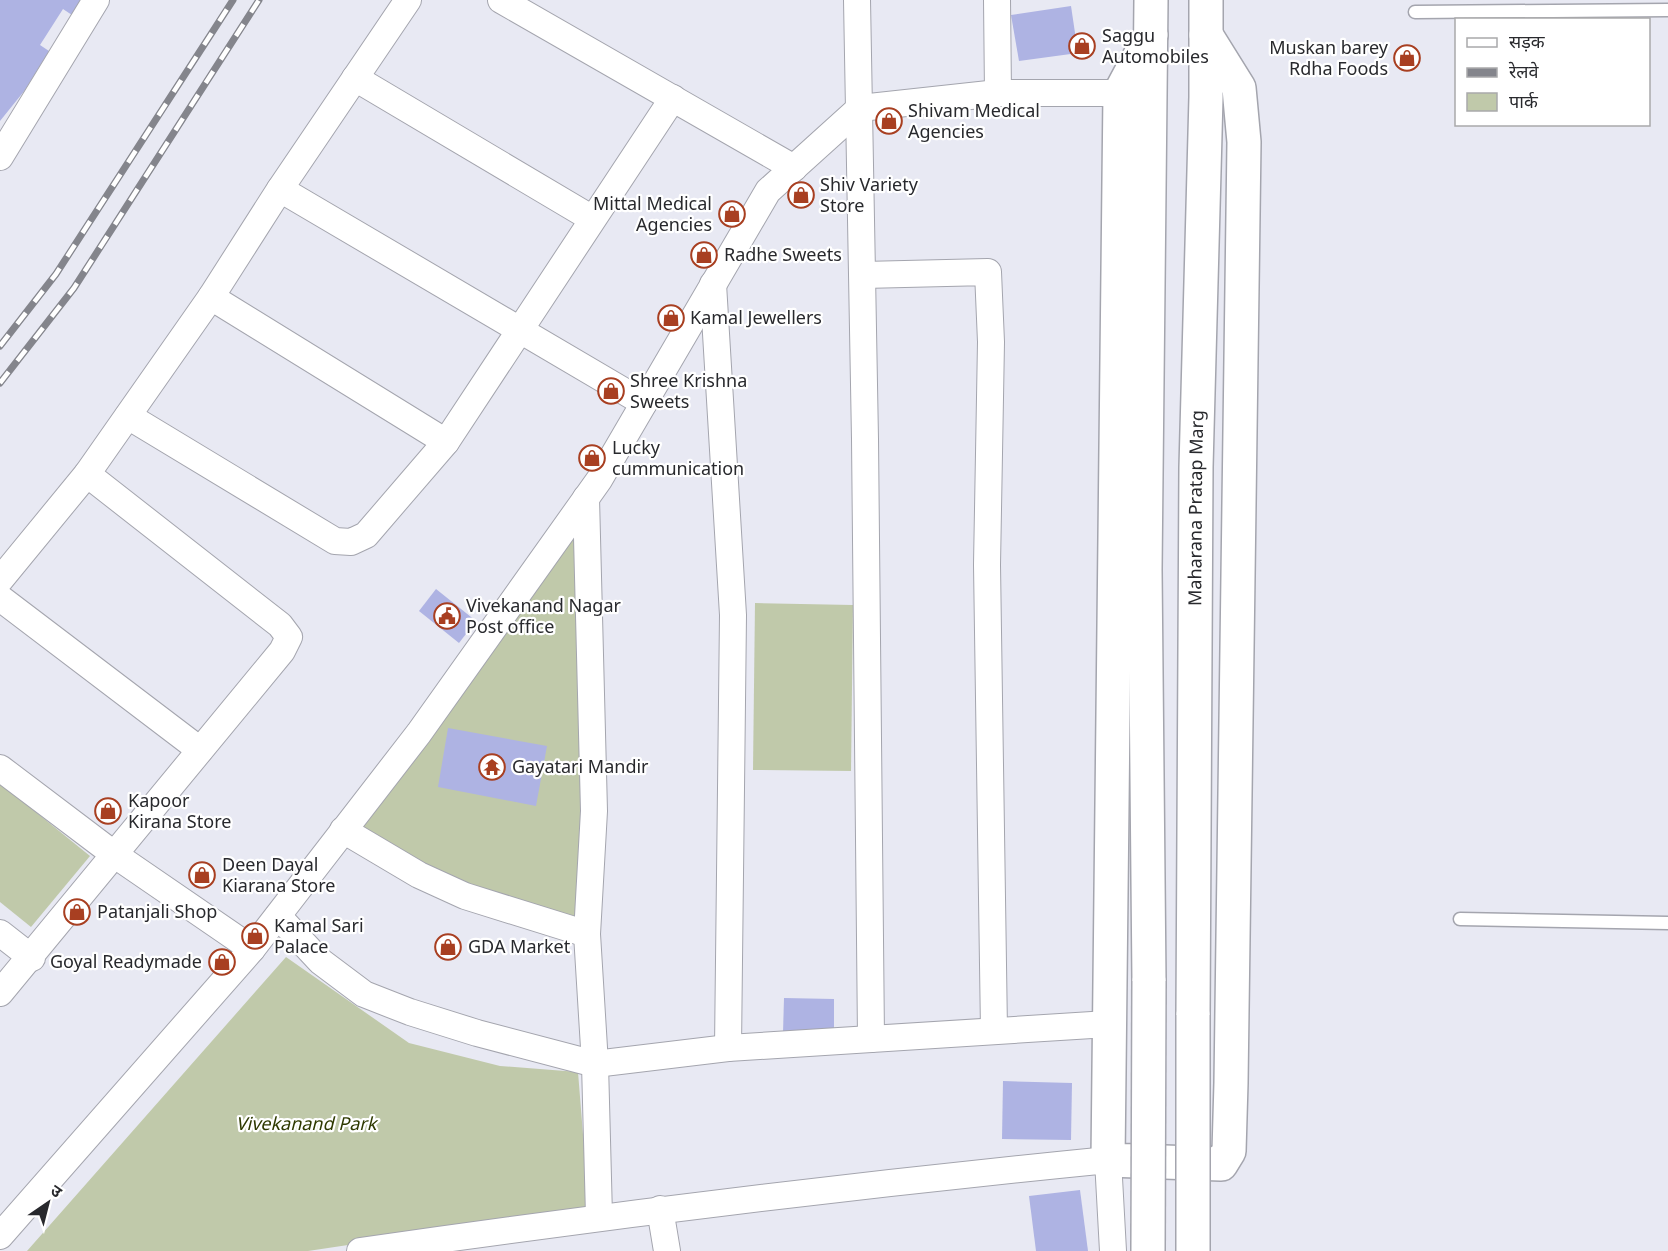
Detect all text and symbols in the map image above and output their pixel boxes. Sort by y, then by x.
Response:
legend [1455,18,1650,126]
place label: Saggu Automobiles [1102,26,1209,70]
shop icon: Saggu Automobiles [1067,31,1097,61]
text: सड़क [1509,32,1546,55]
place label: Muskan barey Rdha Foods [1269,38,1389,82]
shop icon: Muskan barey Rdha Foods [1392,43,1422,73]
text: रेलवे [1508,61,1540,85]
text: पार्क [1509,91,1539,115]
place label: Shivam Medical Agencies [908,101,1040,145]
shop icon: Shivam Medical Agencies [874,106,904,136]
place label: Shiv Variety Store [820,175,919,219]
shop icon: Shiv Variety Store [786,180,816,210]
place label: Mittal Medical Agencies [593,194,712,238]
shop icon: Mittal Medical Agencies [717,199,747,229]
shop icon: Radhe Sweets [689,240,719,270]
place label: Radhe Sweets [724,245,842,268]
shop icon: Kamal Jewellers [656,303,686,333]
place label: Kamal Jewellers [690,308,822,331]
place label: Shree Krishna Sweets [630,371,747,415]
shop icon: Shree Krishna Sweets [596,376,626,406]
street label: Maharana Pratap Marg [1185,410,1211,606]
place label: Lucky cummunication [612,438,744,482]
shop icon: Lucky cummunication [577,443,607,473]
place label: Vivekanand Nagar Post office [466,596,621,640]
public building icon: Vivekanand Nagar Post office [432,601,462,631]
temple icon: Gayatari Mandir [477,752,507,782]
place label: Gayatari Mandir [512,757,649,780]
place label: Kapoor Kirana Store [128,791,231,835]
shop icon: Kapoor Kirana Store [93,796,123,826]
place label: Deen Dayal Kiarana Store [222,855,335,899]
shop icon: Deen Dayal Kiarana Store [187,860,217,890]
shop icon: Patanjali Shop [62,897,92,927]
place label: Patanjali Shop [97,902,217,925]
place label: Kamal Sari Palace [274,916,364,960]
shop icon: Kamal Sari Palace [240,921,270,951]
shop icon: GDA Market [433,932,463,962]
place label: GDA Market [468,937,571,960]
shop icon: Goyal Readymade [207,947,237,977]
place label: Goyal Readymade [50,952,202,975]
park label: Vivekanand Park [236,1114,379,1137]
north arrow [18,1173,78,1233]
text: उ [45,1181,66,1204]

